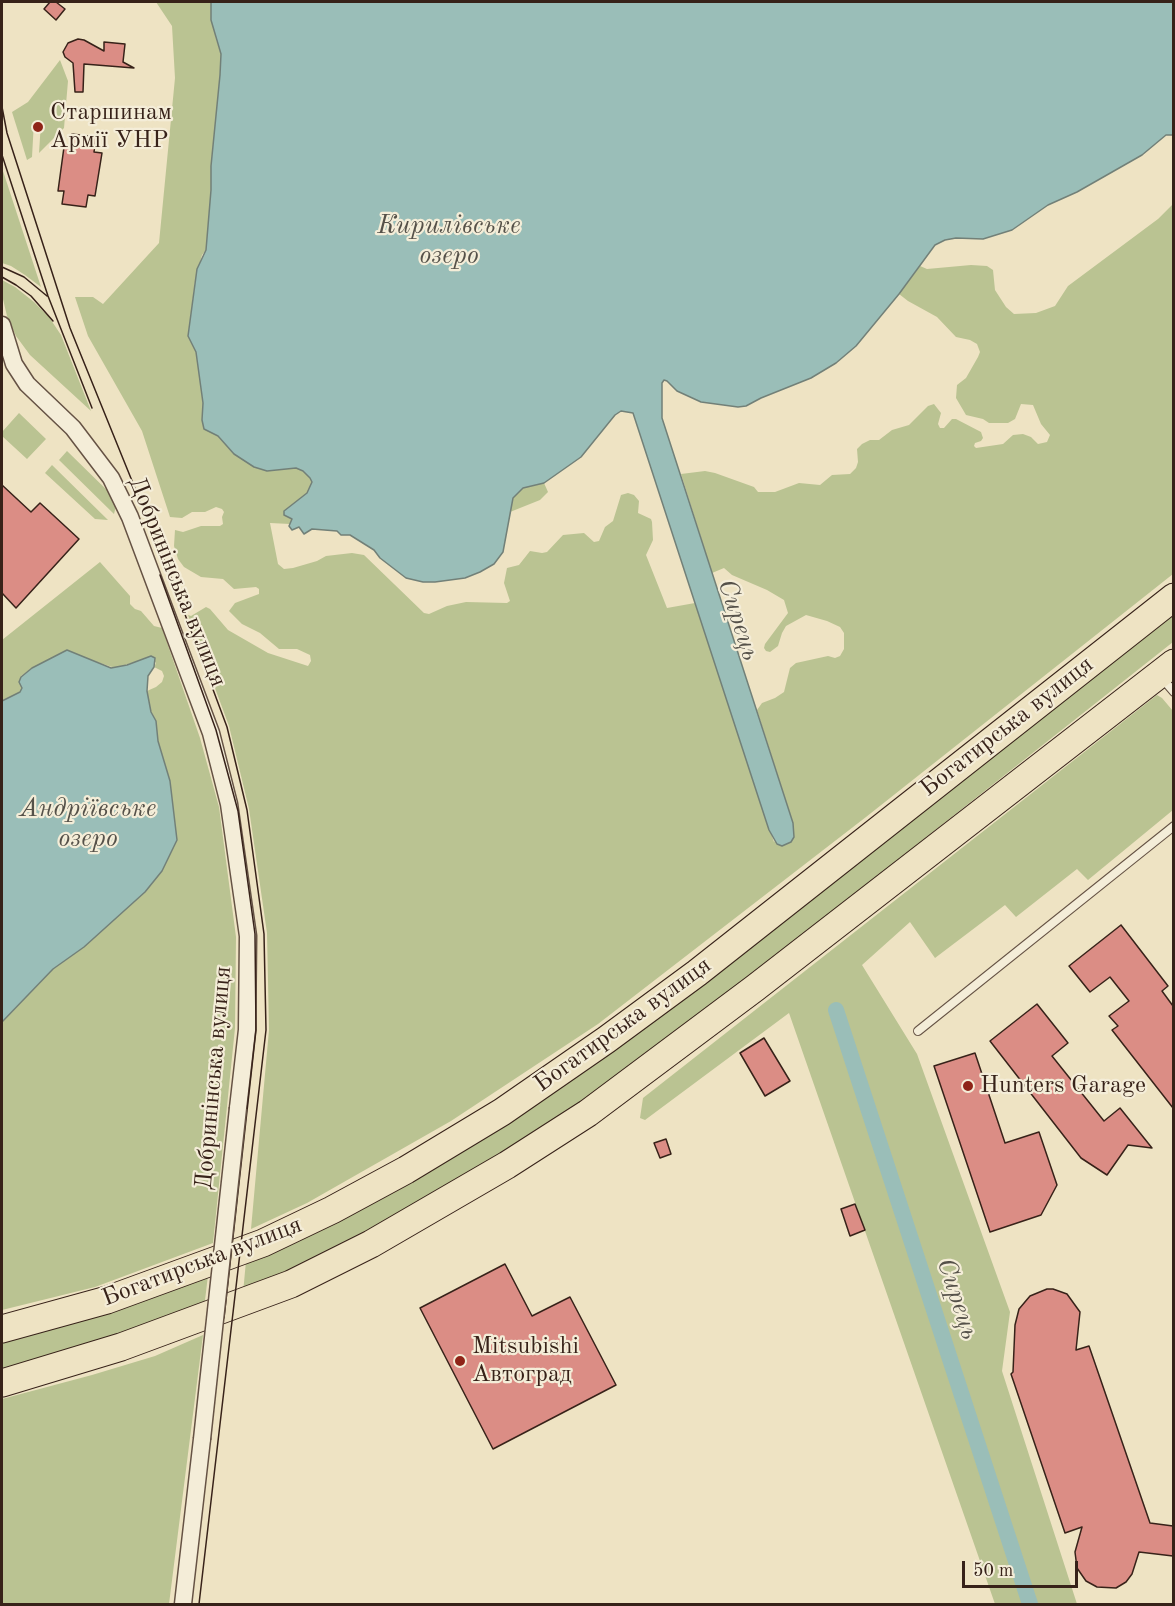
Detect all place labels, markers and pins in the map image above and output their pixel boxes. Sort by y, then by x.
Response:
place label: Старшинам Армії УНР [50,99,172,155]
marker: Старшинам Армії УНР [31,120,45,134]
place label: Hunters Garage [980,1072,1146,1100]
marker: Hunters Garage [961,1079,975,1093]
place label: Mitsubishi Автоград [472,1333,579,1389]
marker: Mitsubishi Автоград [453,1354,467,1368]

